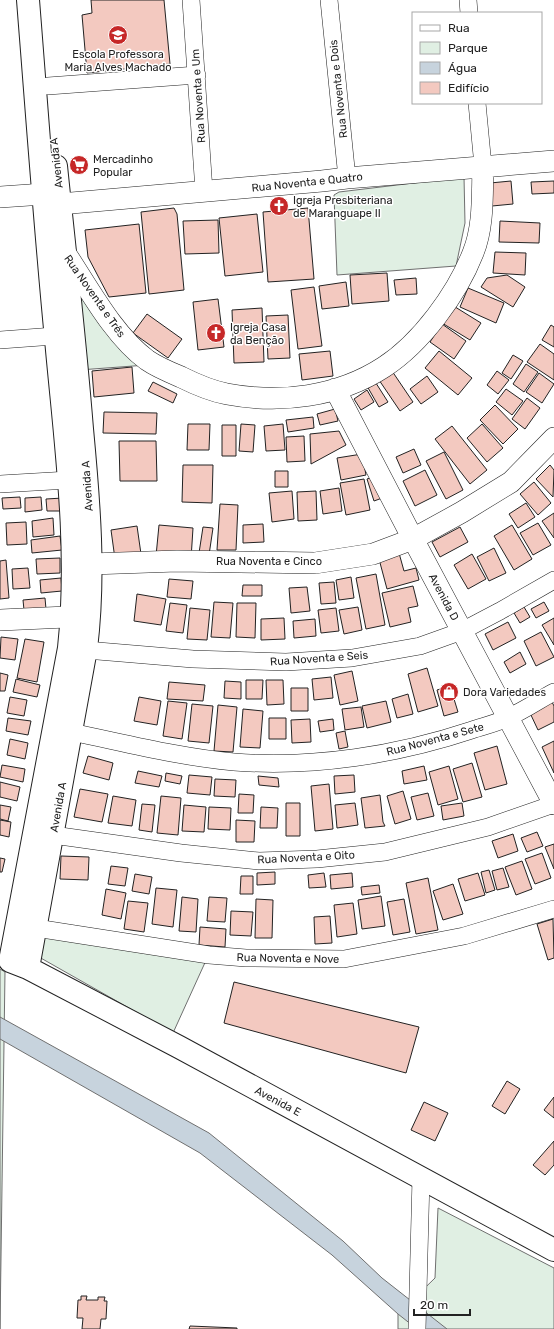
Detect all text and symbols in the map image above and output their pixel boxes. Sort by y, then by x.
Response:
legend [412,12,542,104]
text: Rua [448,21,470,35]
school or university icon: Escola Professora Maria Alves Machado [107,24,129,46]
street label: Rua Noventa e Dois [327,39,350,139]
text: Parque [448,41,488,55]
place label: Escola Professora Maria Alves Machado [64,48,172,74]
street label: Rua Noventa e Um [189,48,208,144]
text: Água [448,61,477,75]
text: Edifício [448,81,489,95]
street label: Avenida A [47,136,66,189]
place label: Mercadinho Popular [93,153,153,179]
supermarket icon: Mercadinho Popular [68,154,90,176]
street label: Rua Noventa e Quatro [251,170,363,195]
place label: Igreja Presbiteriana de Maranguape II [293,194,393,220]
church icon: Igreja Presbiteriana de Maranguape II [268,195,290,217]
street label: Rua Noventa e Três [61,252,128,340]
place label: Igreja Casa da Benção [230,321,286,347]
church icon: Igreja Casa da Benção [205,322,227,344]
street label: Avenida A [79,460,96,512]
street label: Rua Noventa e Cinco [216,555,322,568]
street label: Avenida D [426,572,461,623]
street label: Rua Noventa e Seis [270,649,369,668]
shop icon: Dora Variedades [438,681,460,703]
place label: Dora Variedades [463,686,546,699]
street label: Rua Noventa e Sete [385,720,485,759]
street label: Avenida A [48,780,69,833]
street label: Rua Noventa e Oito [257,848,355,867]
street label: Rua Noventa e Nove [237,951,339,966]
street label: Avenida E [252,1084,303,1119]
scale bar [414,1291,470,1317]
text: 20 m [420,1298,448,1312]

